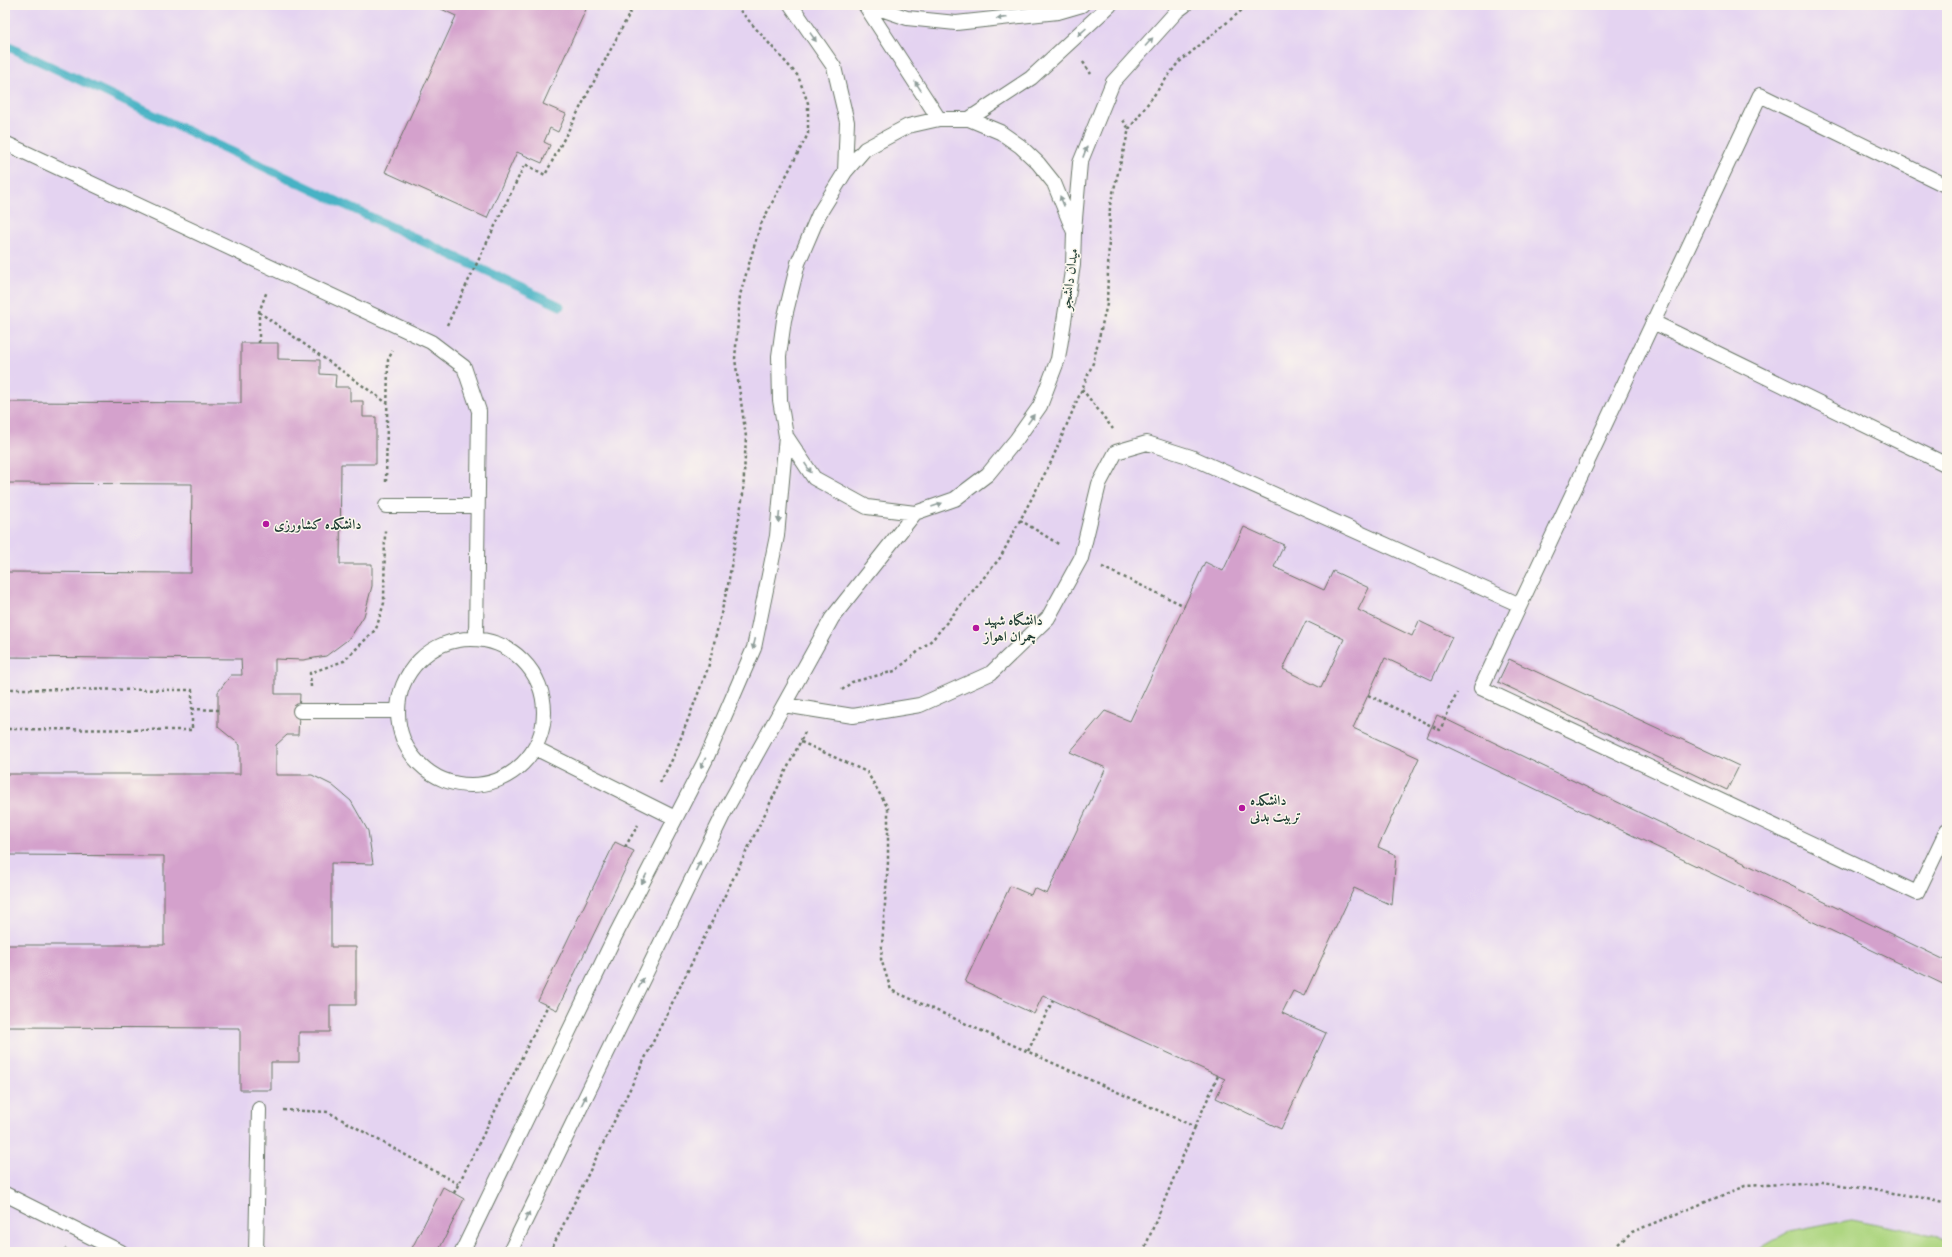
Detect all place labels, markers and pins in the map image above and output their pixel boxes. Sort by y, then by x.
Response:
place label: دانشکده کشاورزی [274,516,361,533]
marker: دانشکده کشاورزی [261,519,271,529]
place label: دانشگاه شهید چمران اهواز [982,611,1043,646]
marker: دانشگاه شهید چمران اهواز [971,623,981,633]
place label: دانشکده تربیت بدنی [1249,792,1301,825]
marker: دانشکده تربیت بدنی [1237,803,1247,813]

